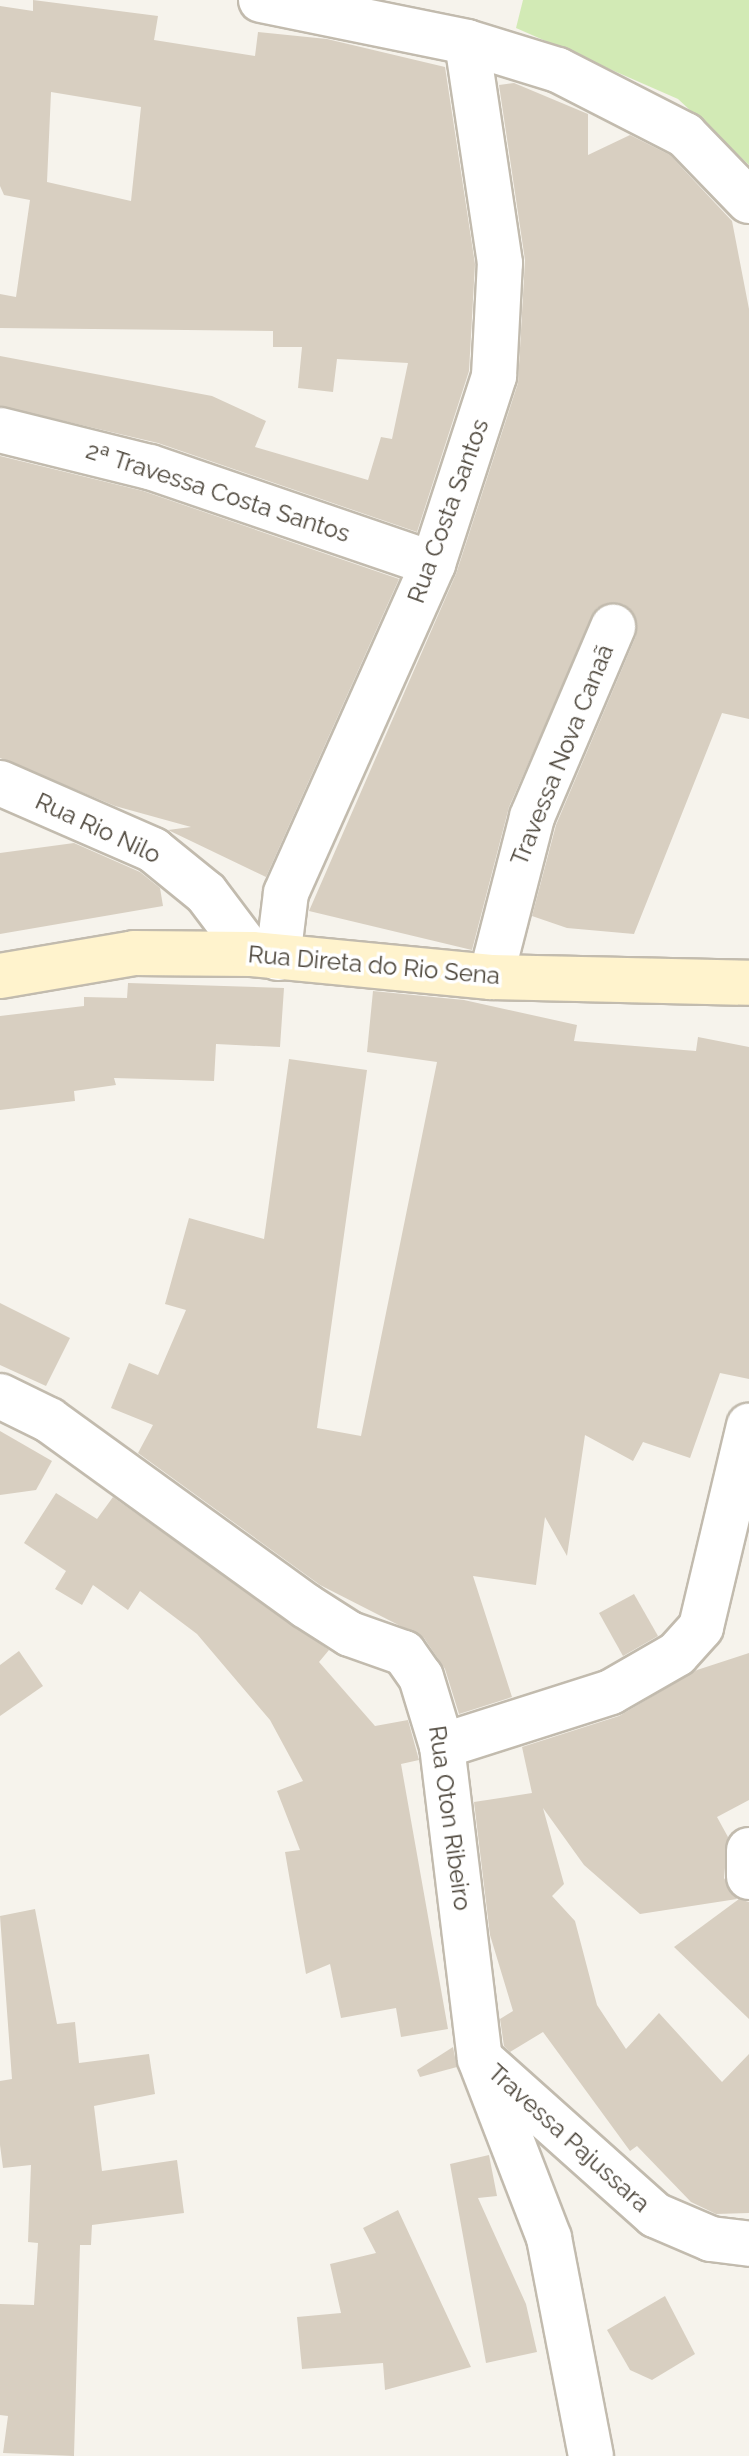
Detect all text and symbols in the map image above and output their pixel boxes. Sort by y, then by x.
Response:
street label: Rua Costa Santos [401,415,495,607]
street label: 2ª Travessa Costa Santos [82,436,354,548]
street label: Travessa Nova Canaã [504,640,620,870]
street label: Rua Rio Nilo [31,786,165,870]
street label: Rua Direta do Rio Sena [247,940,501,990]
street label: Rua Oton Ribeiro [423,1724,477,1912]
street label: Travessa Pajussara [482,2058,656,2218]

